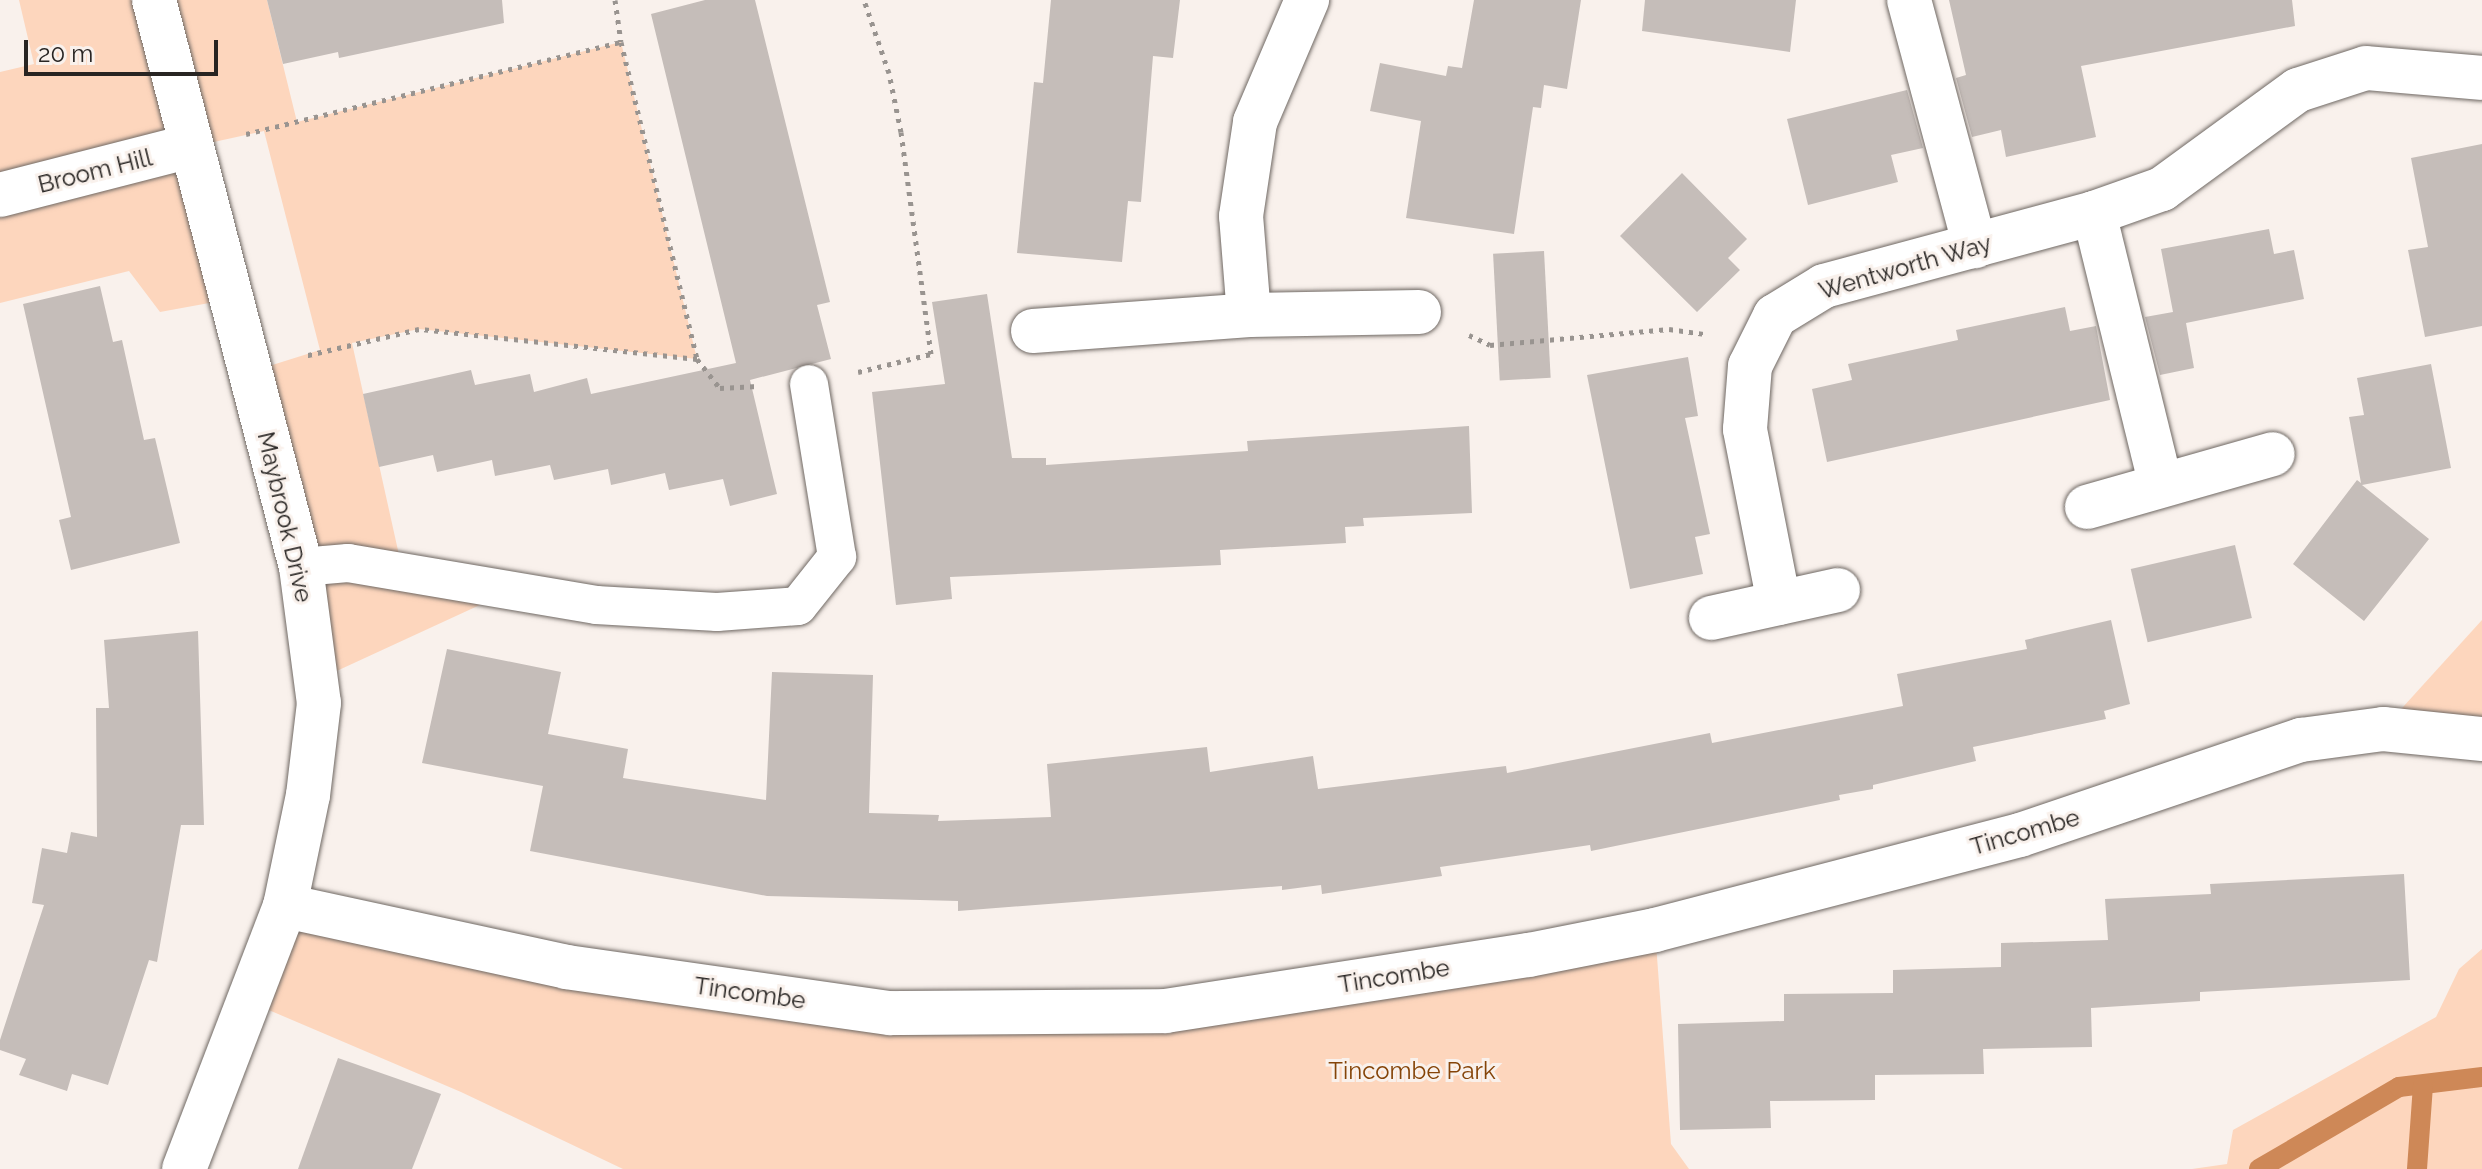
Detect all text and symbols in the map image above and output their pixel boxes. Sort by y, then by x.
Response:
scale bar [28,24,222,74]
text: 20 m [38,39,93,68]
street label: Broom Hill [35,143,155,199]
street label: Wentworth Way [1815,228,1995,306]
street label: Maybrook Drive [251,429,319,605]
street label: Tincombe [1967,803,2083,861]
street label: Tincombe [1336,953,1452,999]
street label: Tincombe [692,971,808,1015]
park label: Tincombe Park [1328,1057,1496,1085]

